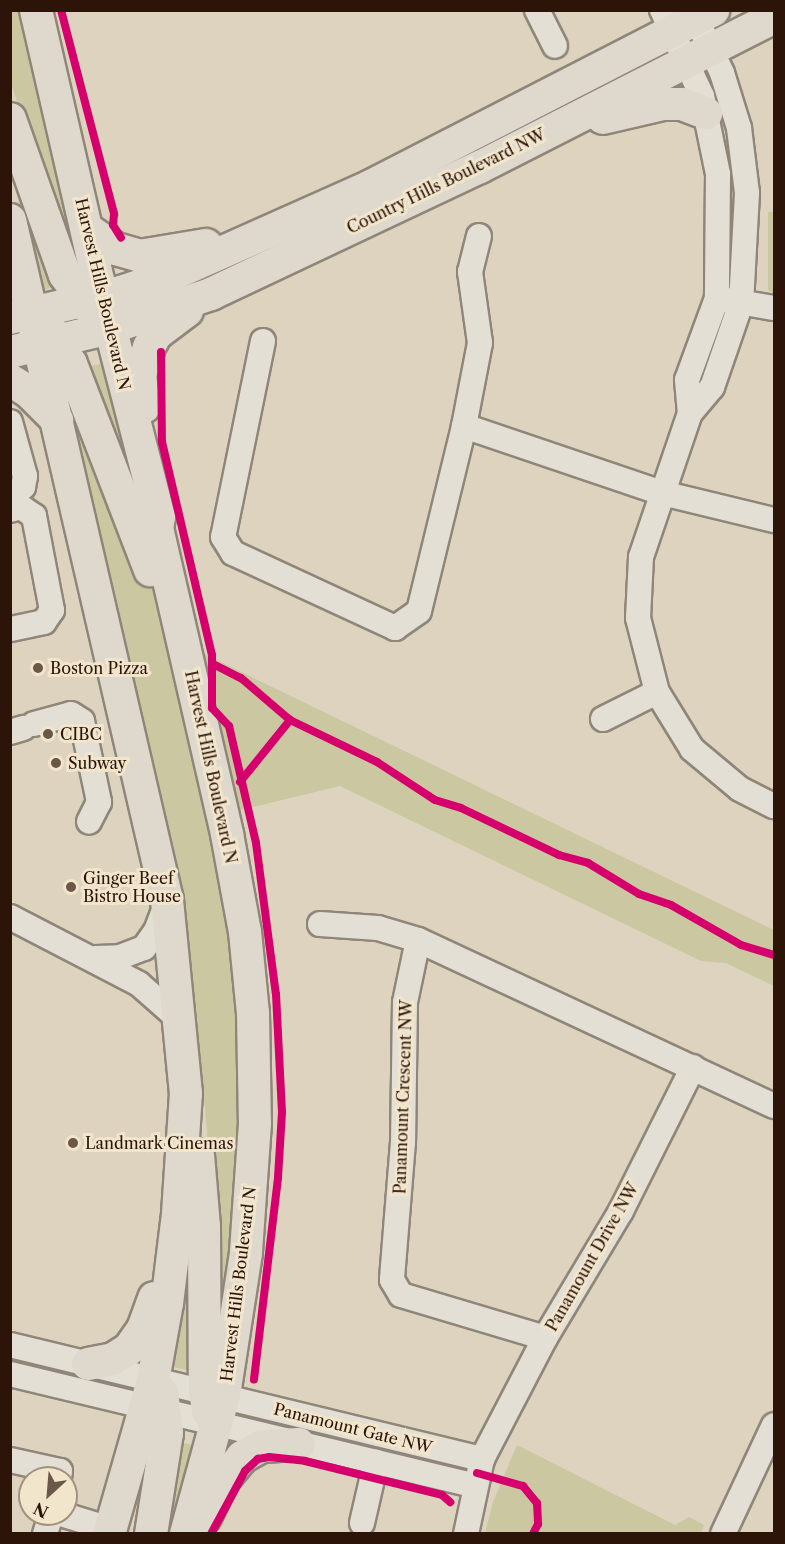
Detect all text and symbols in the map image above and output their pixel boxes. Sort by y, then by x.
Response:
street label: Country Hills Boulevard NW [343,124,549,238]
street label: Harvest Hills Boulevard N [72,196,134,392]
place label: Boston Pizza [50,658,148,678]
marker: Boston Pizza [31,661,45,675]
street label: Harvest Hills Boulevard N [181,669,241,865]
place label: CIBC [60,724,102,744]
marker: CIBC [41,727,55,741]
place label: Subway [68,753,126,773]
marker: Subway [49,756,63,770]
place label: Ginger Beef Bistro House [83,868,181,906]
marker: Ginger Beef Bistro House [64,880,78,894]
street label: Panamount Crescent NW [390,999,416,1195]
place label: Landmark Cinemas [85,1133,234,1153]
marker: Landmark Cinemas [66,1136,80,1150]
street label: Panamount Drive NW [542,1179,642,1335]
street label: Harvest Hills Boulevard N [216,1185,260,1383]
street label: Panamount Gate NW [272,1399,434,1457]
north arrow [18,1466,78,1526]
text: N [30,1498,52,1522]

